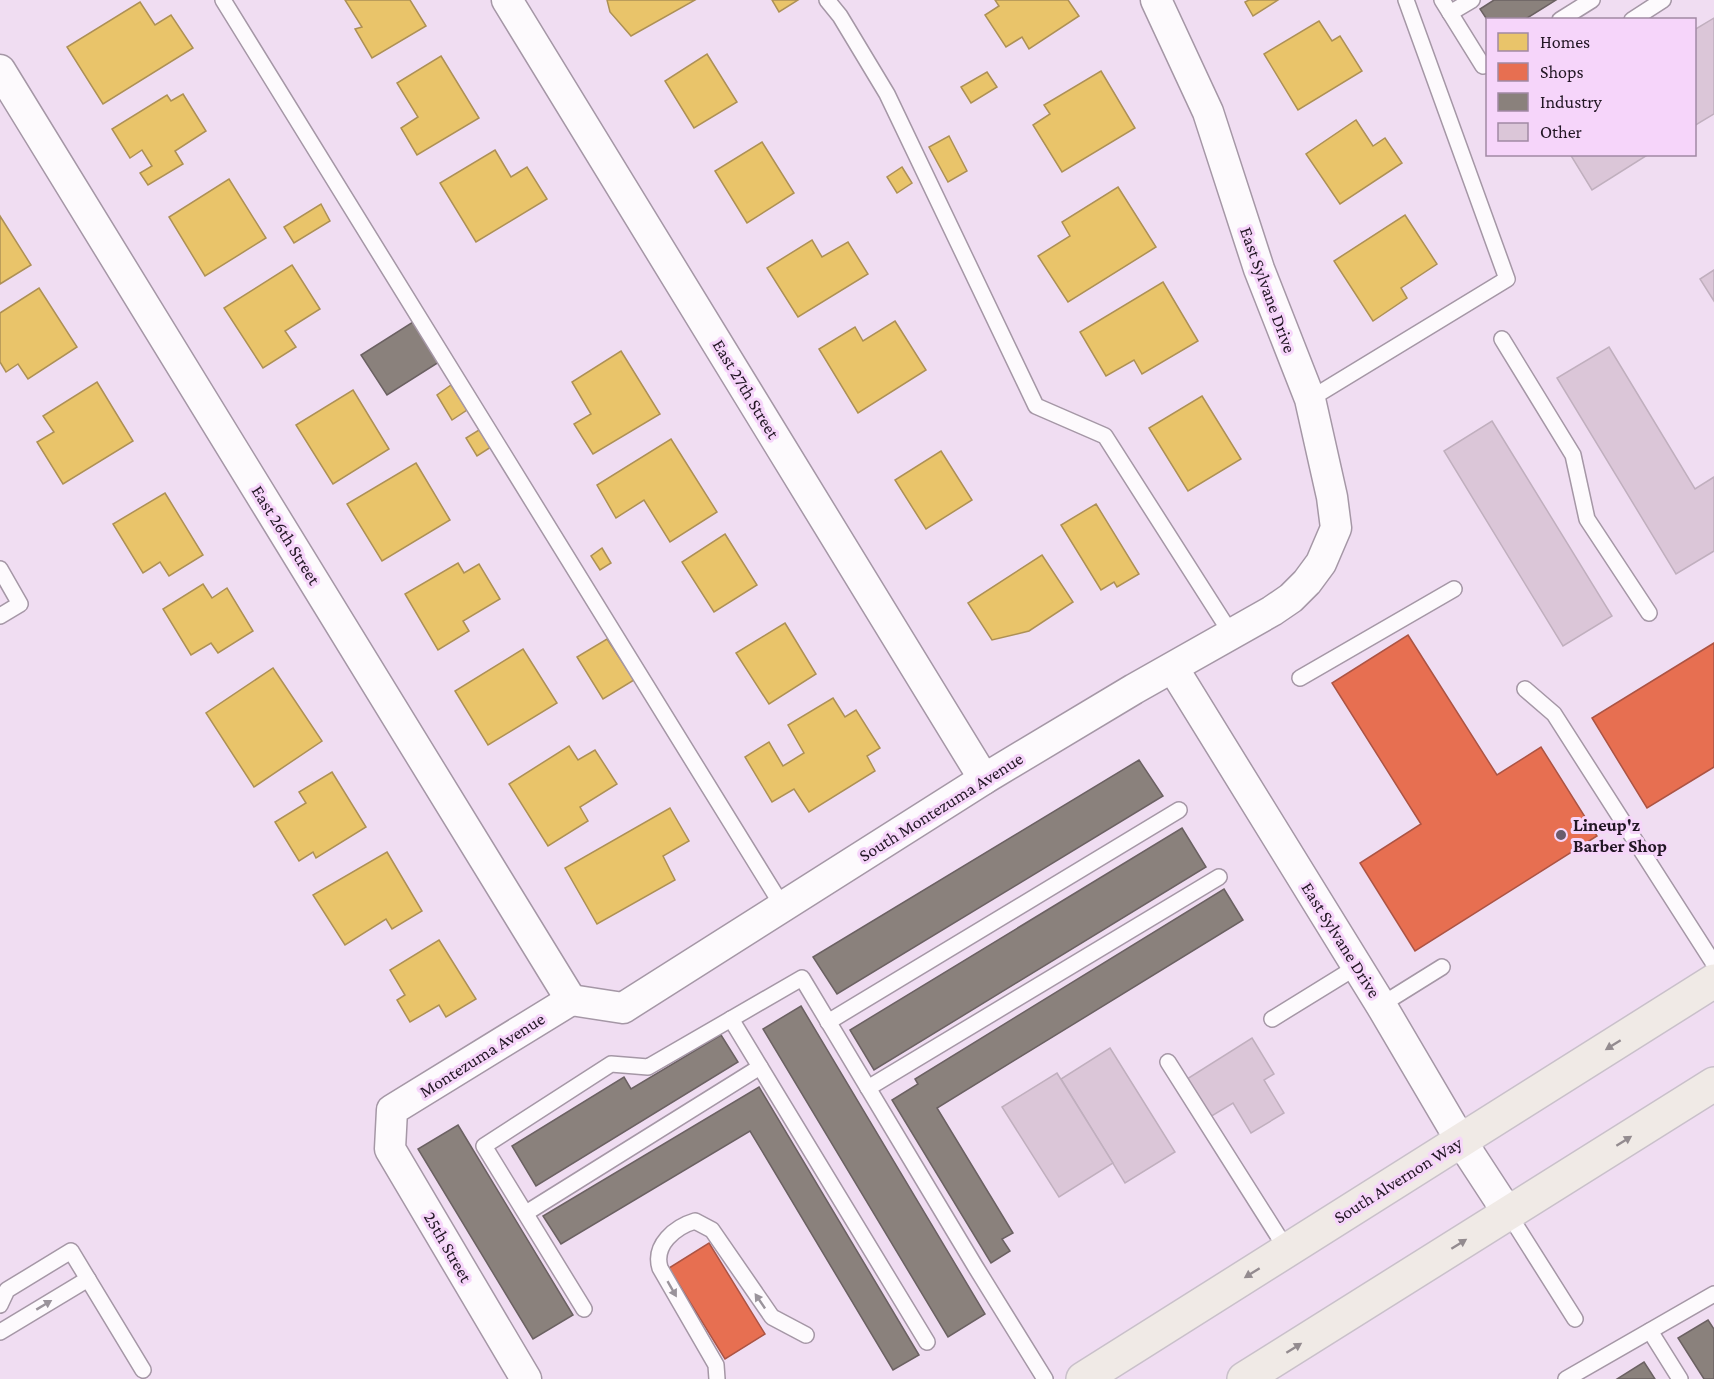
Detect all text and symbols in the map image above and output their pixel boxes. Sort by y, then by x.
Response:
legend [1486,18,1696,156]
text: Homes [1540,32,1590,52]
text: Shops [1540,62,1584,82]
text: Industry [1540,92,1603,112]
text: Other [1540,122,1583,142]
street label: East Sylvane Drive [1236,224,1300,356]
street label: East 27th Street [709,336,784,443]
street label: East 26th Street [247,482,325,589]
street label: South Montezuma Avenue [855,748,1027,866]
place label: Lineup'z Barber Shop [1573,815,1667,856]
marker: Lineup'z Barber Shop [1554,828,1568,842]
street label: East Sylvane Drive [1297,879,1385,1001]
street label: Montezuma Avenue [416,1008,548,1102]
one-way arrow [1605,1039,1621,1050]
street label: South Alvernon Way [1330,1132,1466,1227]
one-way arrow [1616,1135,1632,1146]
street label: 25th Street [420,1208,477,1287]
one-way arrow [1451,1239,1467,1250]
one-way arrow [1244,1267,1260,1278]
one-way arrow [667,1281,677,1298]
one-way arrow [754,1293,766,1309]
one-way arrow [36,1300,52,1311]
one-way arrow [1286,1342,1302,1353]

